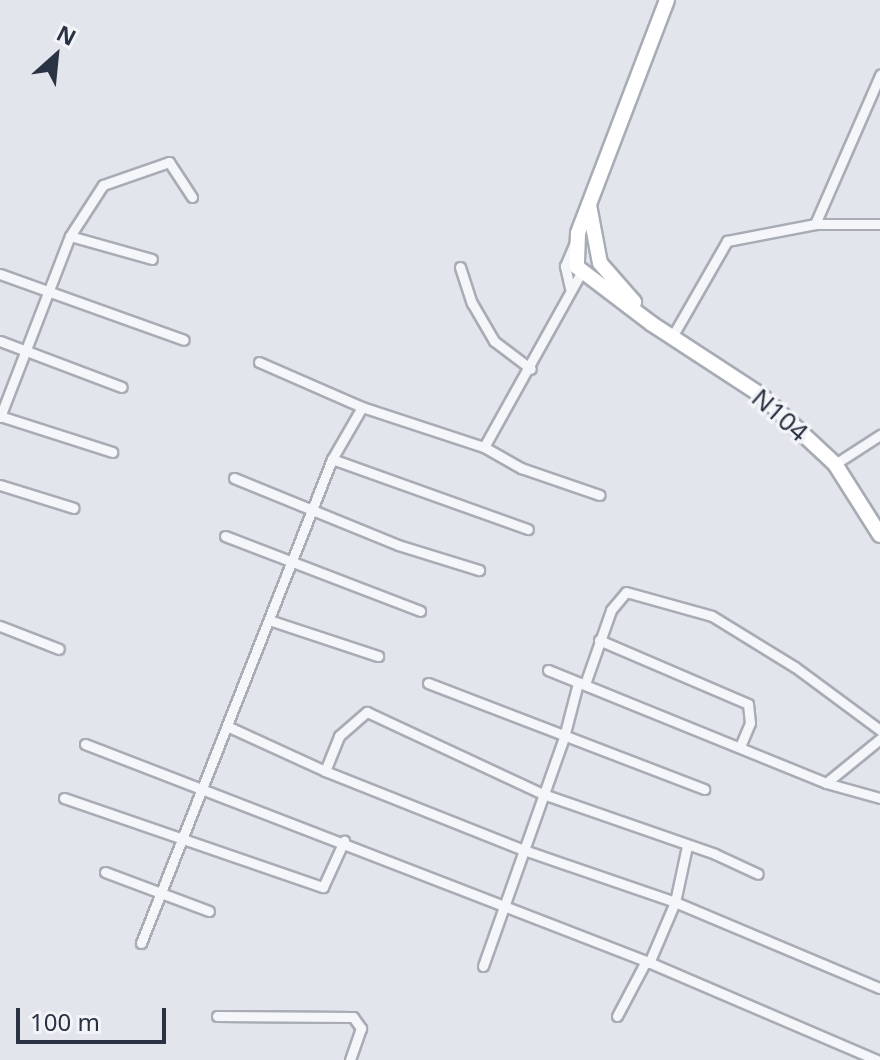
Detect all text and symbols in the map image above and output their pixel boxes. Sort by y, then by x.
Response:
north arrow [16,16,96,96]
text: N [52,17,82,52]
street label: N104 [745,382,815,448]
scale bar [20,992,170,1042]
text: 100 m [30,1005,100,1038]

